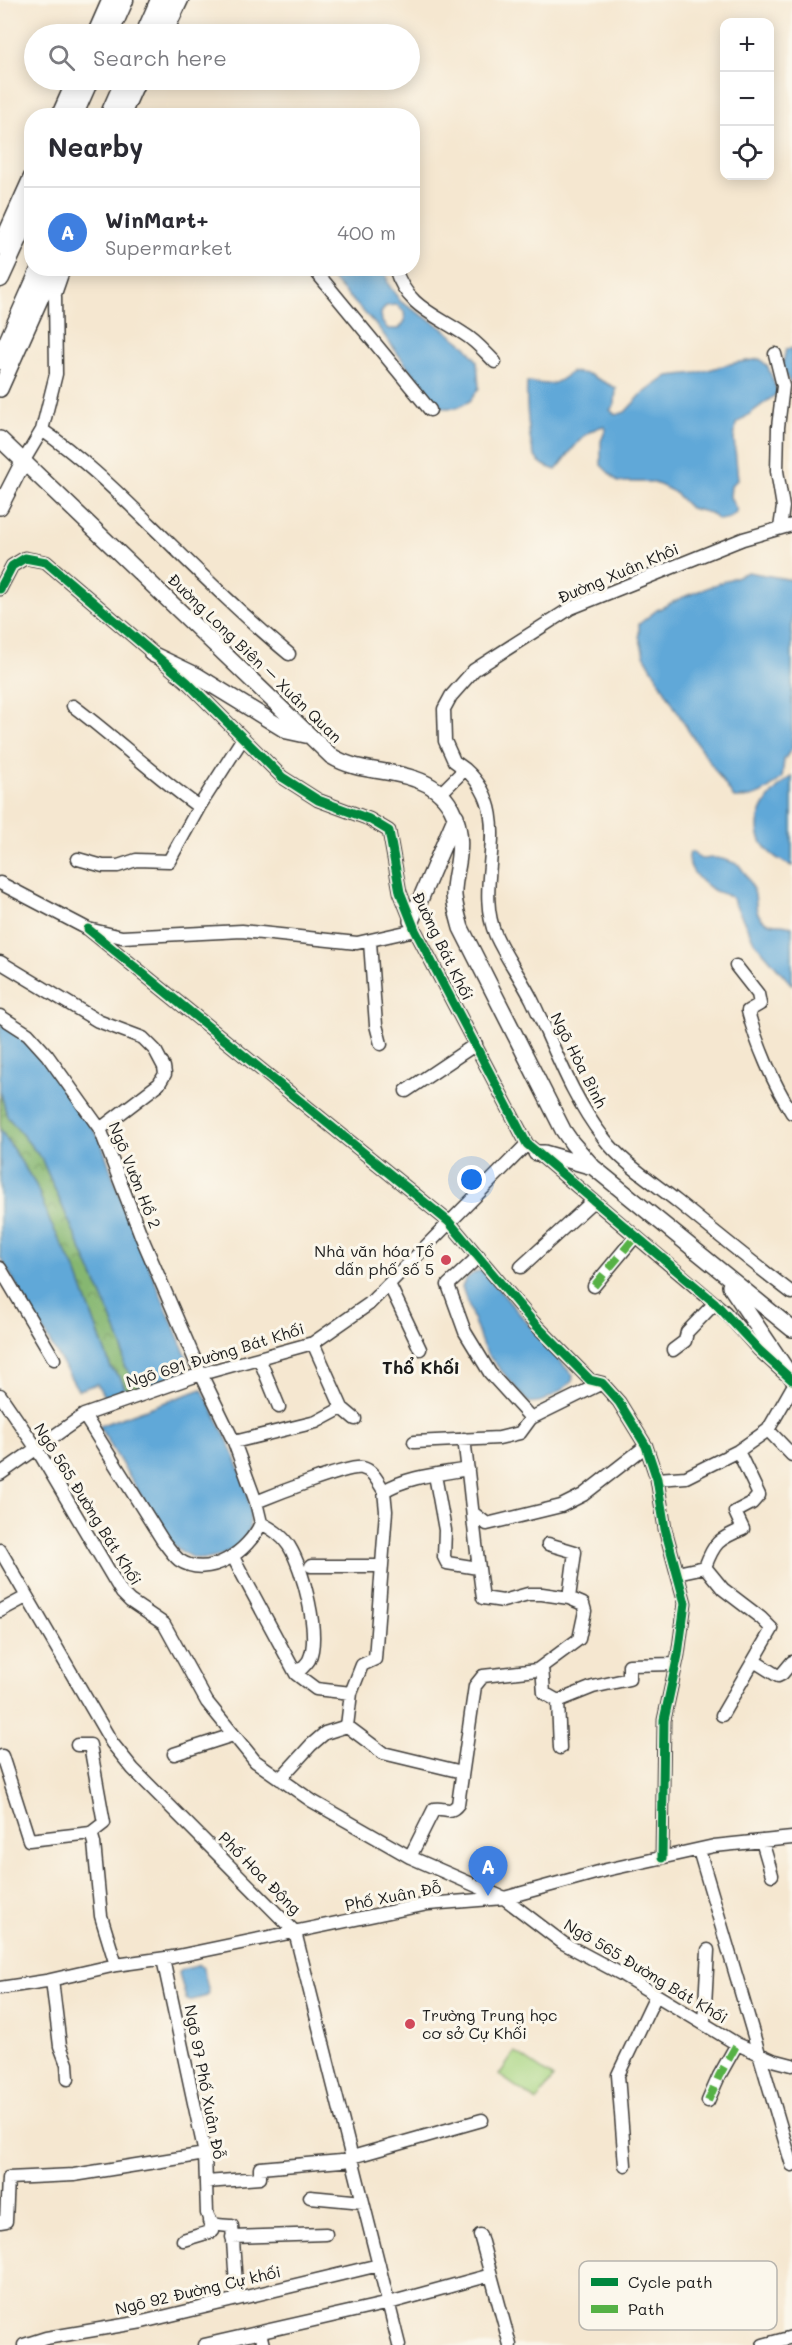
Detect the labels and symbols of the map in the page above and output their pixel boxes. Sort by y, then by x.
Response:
street label: Đường Xuân Khôi [554,538,682,608]
street label: Đường Long Biên – Xuân Quan [164,569,347,747]
street label: Đường Bát Khối [408,888,479,1004]
street label: Ngõ Hòa Bình [546,1008,613,1111]
street label: Ngõ Vườn Hồ 2 [105,1118,166,1231]
your location [457,1165,486,1194]
place label: Nhà văn hóa Tổ dấn phố số 5 [314,1240,434,1279]
marker: Nhà văn hóa Tổ dấn phố số 5 [439,1253,453,1267]
street label: Ngõ 691 Đường Bát Khối [123,1317,307,1392]
district label: Thổ Khối [382,1355,460,1379]
street label: Ngõ 565 Đường Bát Khối [30,1419,147,1589]
street label: Phố Hoa Động [215,1827,306,1918]
pin: A [468,1846,508,1896]
street label: Phố Xuân Đỗ [343,1876,443,1915]
street label: Ngõ 565 Đường Bát Khối [561,1913,732,2028]
street label: Ngõ 97 Phố Xuân Đỗ [180,2003,231,2161]
place label: Trường Trung học cơ sở Cự Khối [422,2004,557,2043]
marker: Trường Trung học cơ sở Cự Khối [403,2017,417,2031]
street label: Ngõ 92 Đường Cự khối [113,2260,283,2319]
legend [579,2261,777,2330]
text: Cycle path [628,2271,712,2292]
text: Path [628,2298,664,2319]

